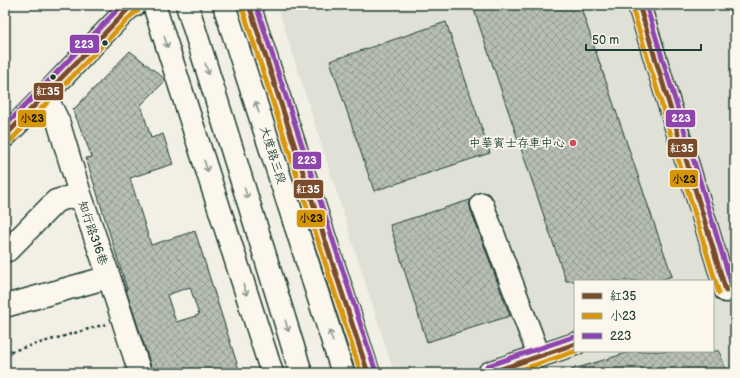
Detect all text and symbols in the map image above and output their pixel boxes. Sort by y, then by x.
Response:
scale bar [586,26,701,52]
text: 50 m [592,33,619,48]
line badge: 223 [69,34,100,54]
one-way arrow [163,36,170,49]
text: 223 [74,38,94,51]
unlabelled marker [100,38,110,48]
one-way arrow [204,62,211,75]
unlabelled marker [48,72,58,82]
line badge: 紅35 [33,82,64,101]
text: 紅35 [36,85,61,98]
one-way arrow [253,101,260,114]
line badge: 小23 [17,109,47,128]
line badge: 223 [665,109,696,128]
text: 小23 [20,112,44,125]
text: 223 [671,112,691,125]
street label: 大度路三段 [256,124,289,186]
place label: 中華賓士存車中心 [469,136,565,151]
marker: 中華賓士存車中心 [568,138,578,148]
line badge: 紅35 [667,138,698,158]
text: 紅35 [670,142,695,155]
line badge: 223 [292,151,322,170]
text: 223 [297,154,317,167]
one-way arrow [202,160,210,172]
line badge: 小23 [669,169,699,188]
text: 小23 [672,173,696,186]
line badge: 紅35 [293,179,324,199]
text: 紅35 [296,183,321,196]
one-way arrow [242,187,250,199]
street label: 知行路316巷 [74,199,111,267]
line badge: 小23 [296,209,326,228]
text: 小23 [299,212,323,225]
legend [574,280,714,352]
one-way arrow [242,283,249,296]
text: 紅35 [610,289,636,304]
text: 小23 [610,309,636,324]
one-way arrow [284,320,291,333]
text: 223 [610,329,631,344]
one-way arrow [327,330,334,343]

